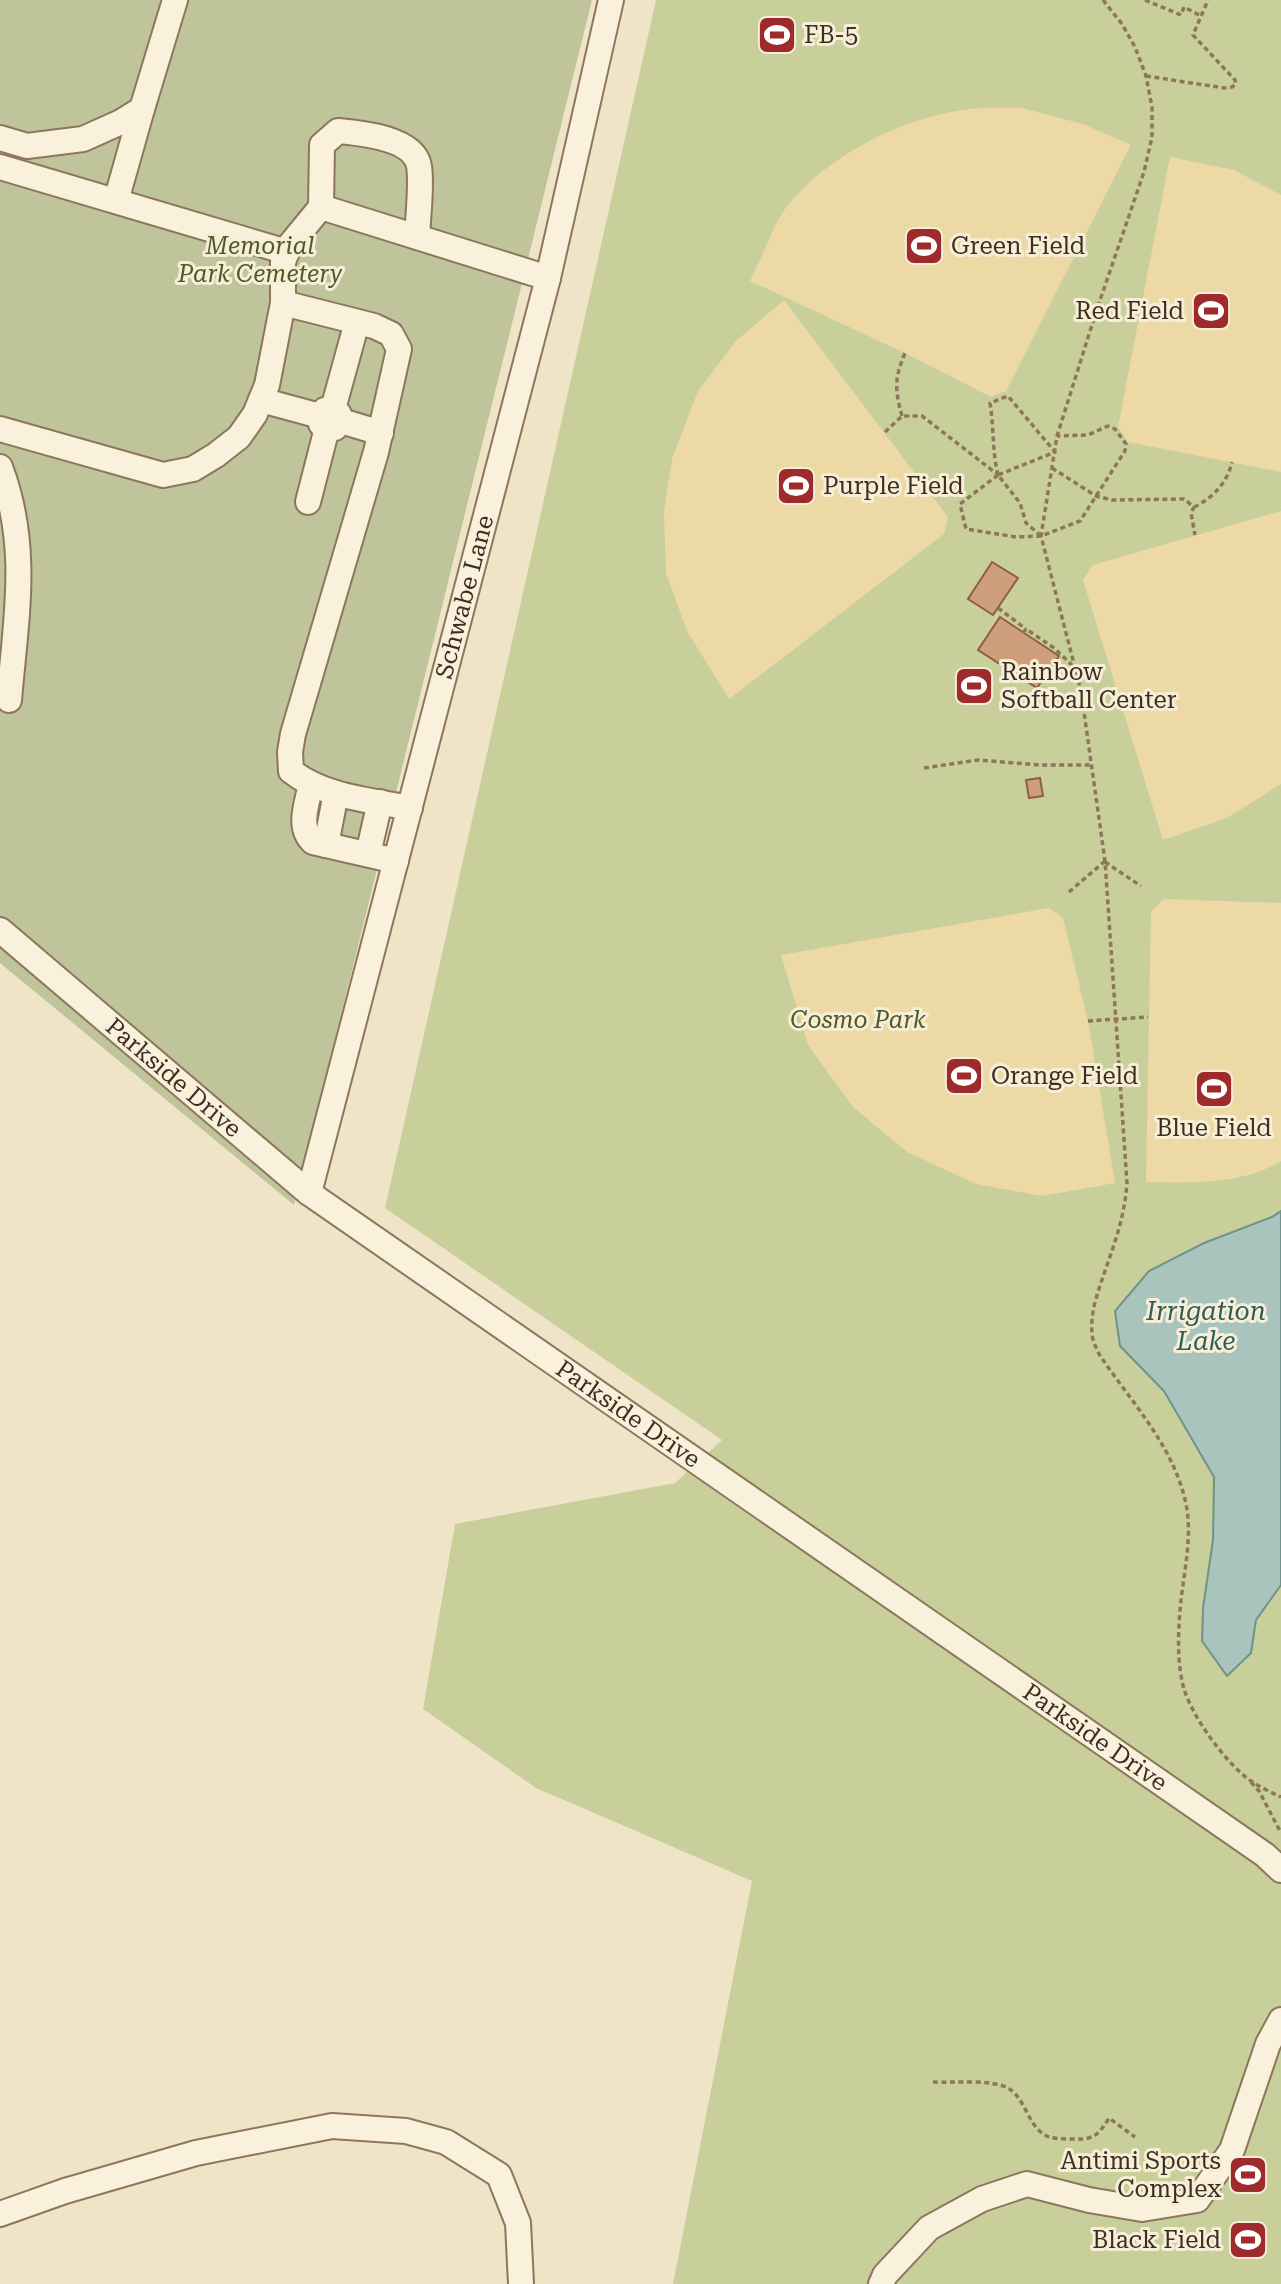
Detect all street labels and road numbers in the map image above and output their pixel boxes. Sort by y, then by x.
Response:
street label: Schwabe Lane [430,512,499,682]
street label: Parkside Drive [100,1012,247,1143]
street label: Parkside Drive [551,1354,706,1474]
street label: Parkside Drive [1018,1678,1173,1797]

